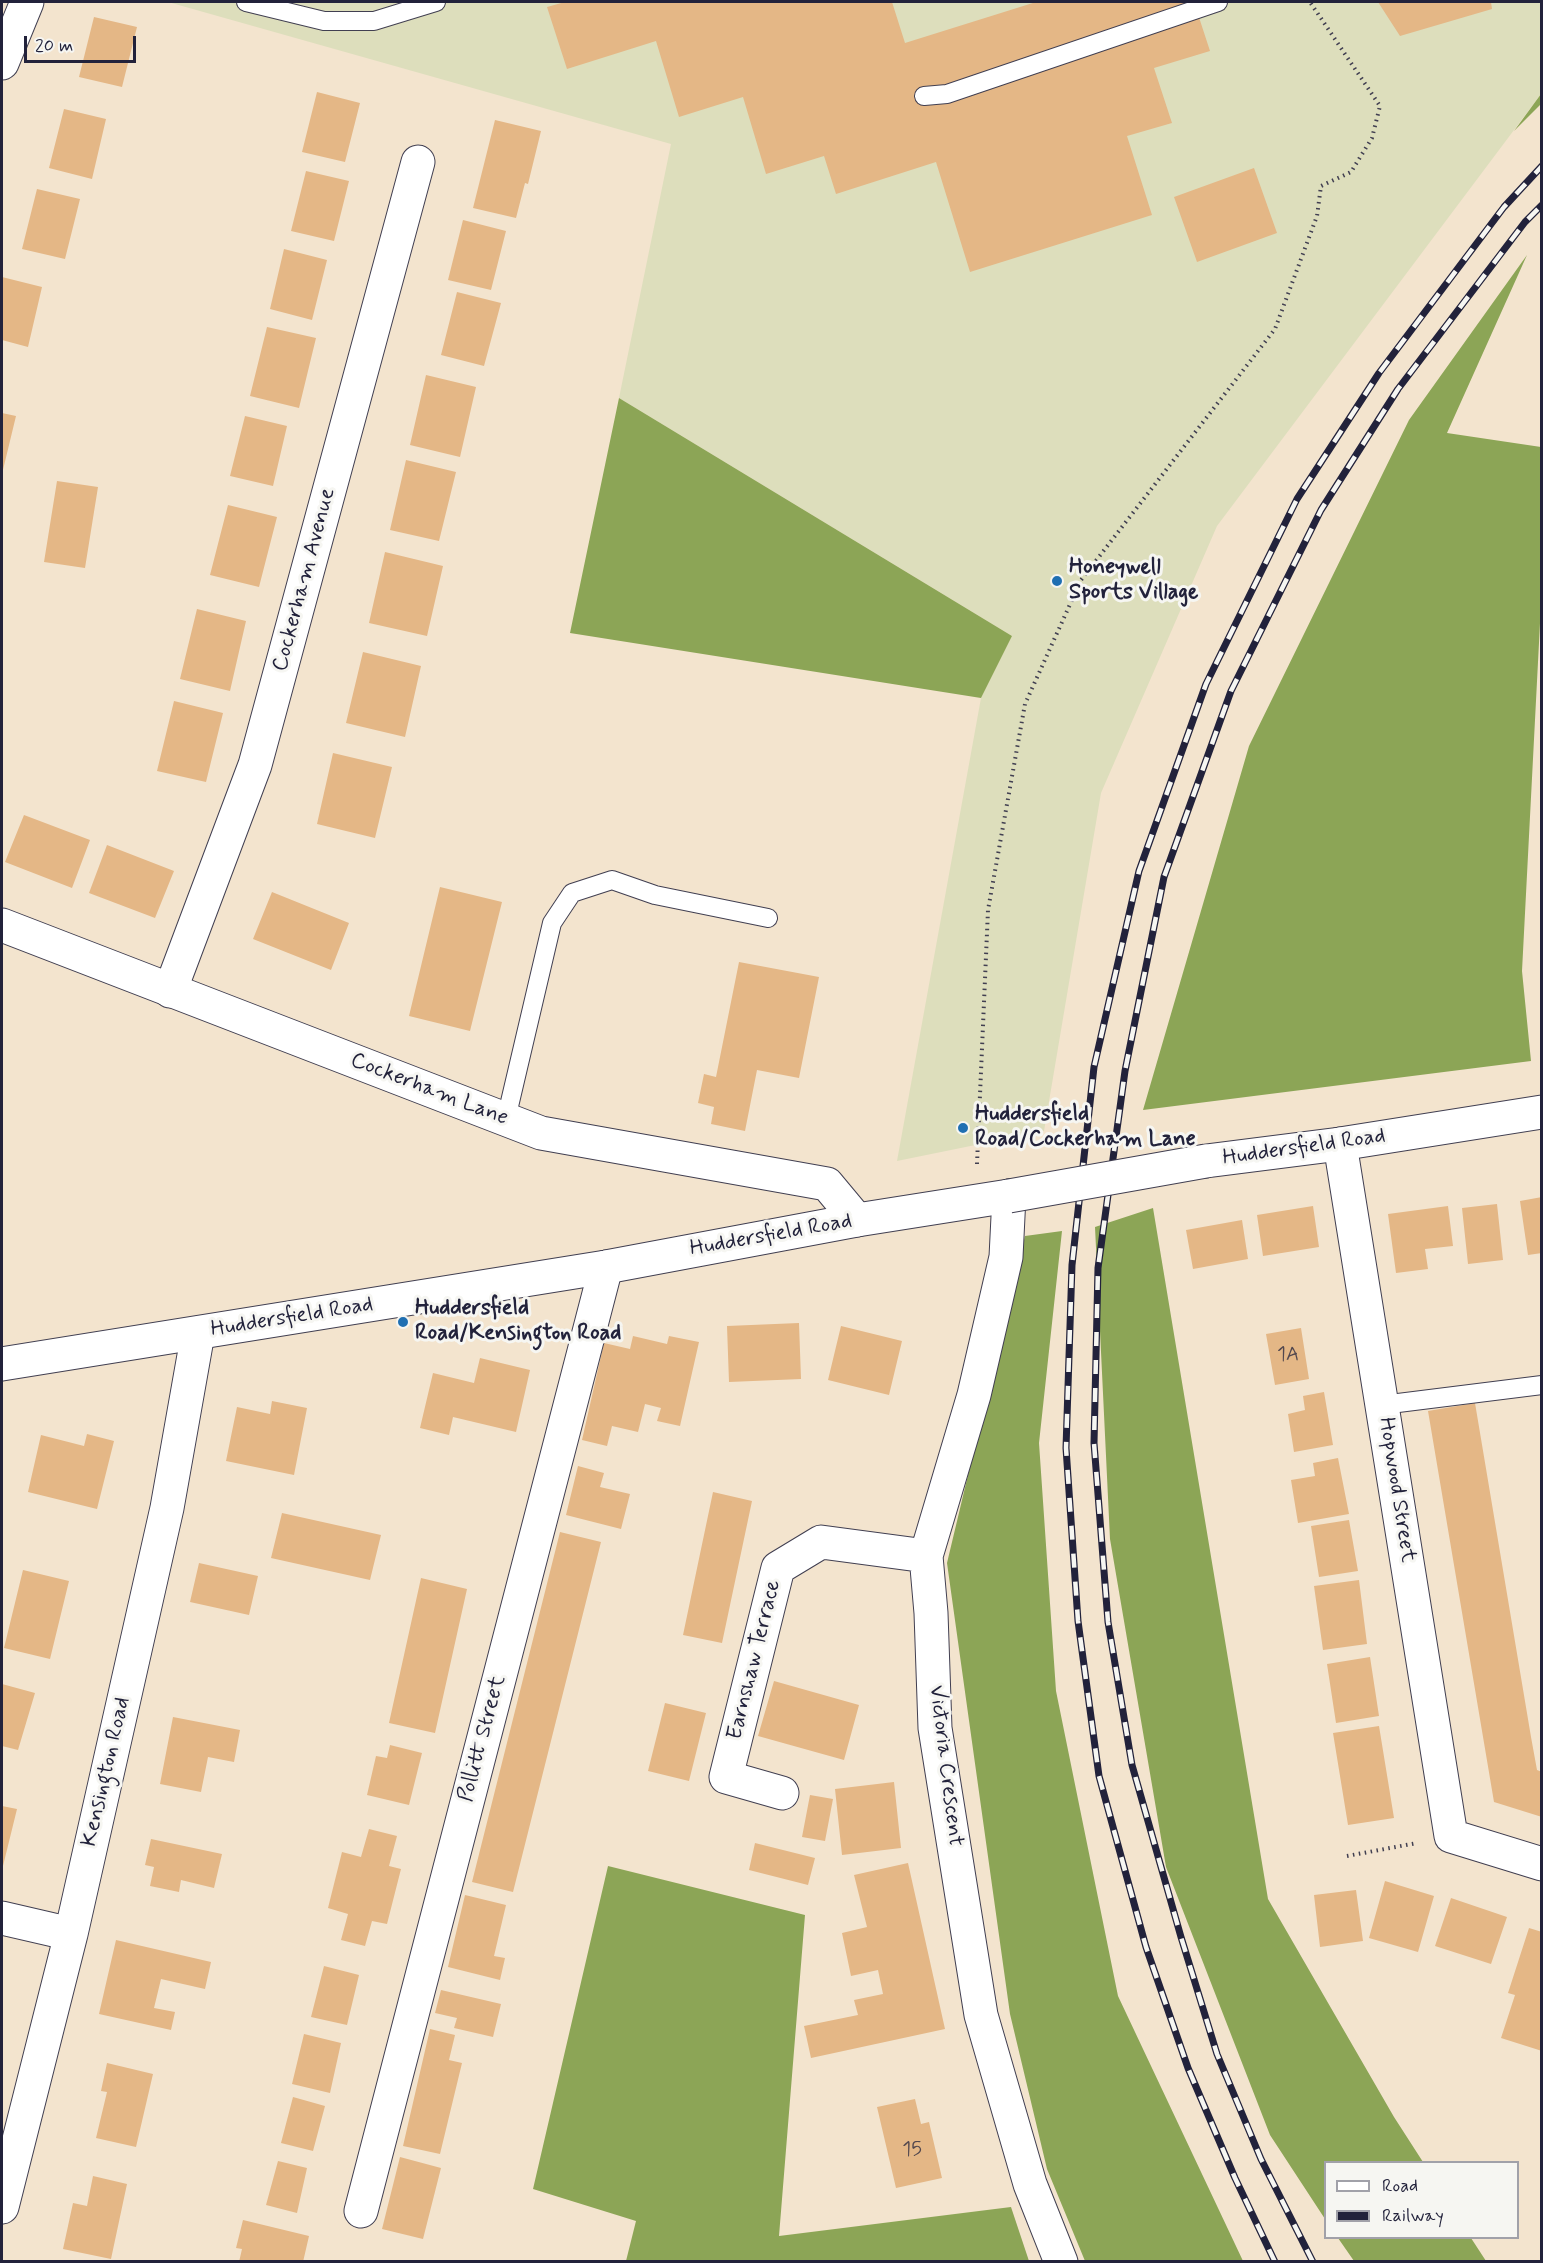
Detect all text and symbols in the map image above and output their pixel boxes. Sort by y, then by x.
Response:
scale bar [27,24,140,62]
text: 20 m [35,34,73,58]
street label: Cockerham Avenue [268,485,342,675]
place label: Honeywell Sports Village [1069,555,1198,606]
marker: Honeywell Sports Village [1050,574,1064,588]
street label: Cockerham Lane [346,1048,512,1132]
place label: Huddersfield Road/Cockerham Lane [975,1102,1196,1154]
marker: Huddersfield Road/Cockerham Lane [956,1121,970,1135]
street label: Huddersfield Road [1221,1124,1387,1172]
street label: Huddersfield Road [688,1209,854,1263]
street label: Huddersfield Road [209,1292,375,1344]
place label: Huddersfield Road/Kensington Road [415,1296,621,1348]
marker: Huddersfield Road/Kensington Road [396,1315,410,1329]
house number: 1A [1277,1344,1299,1368]
street label: Hopwood Street [1371,1416,1421,1564]
street label: Earnshaw Terrace [722,1577,788,1743]
street label: Pollitt Street [453,1673,513,1805]
street label: Victoria Crescent [922,1684,968,1848]
street label: Kensington Road [77,1695,137,1849]
house number: 15 [902,2139,922,2163]
legend [1324,2161,1519,2239]
text: Road [1382,2174,1418,2198]
text: Railway [1382,2204,1444,2228]

